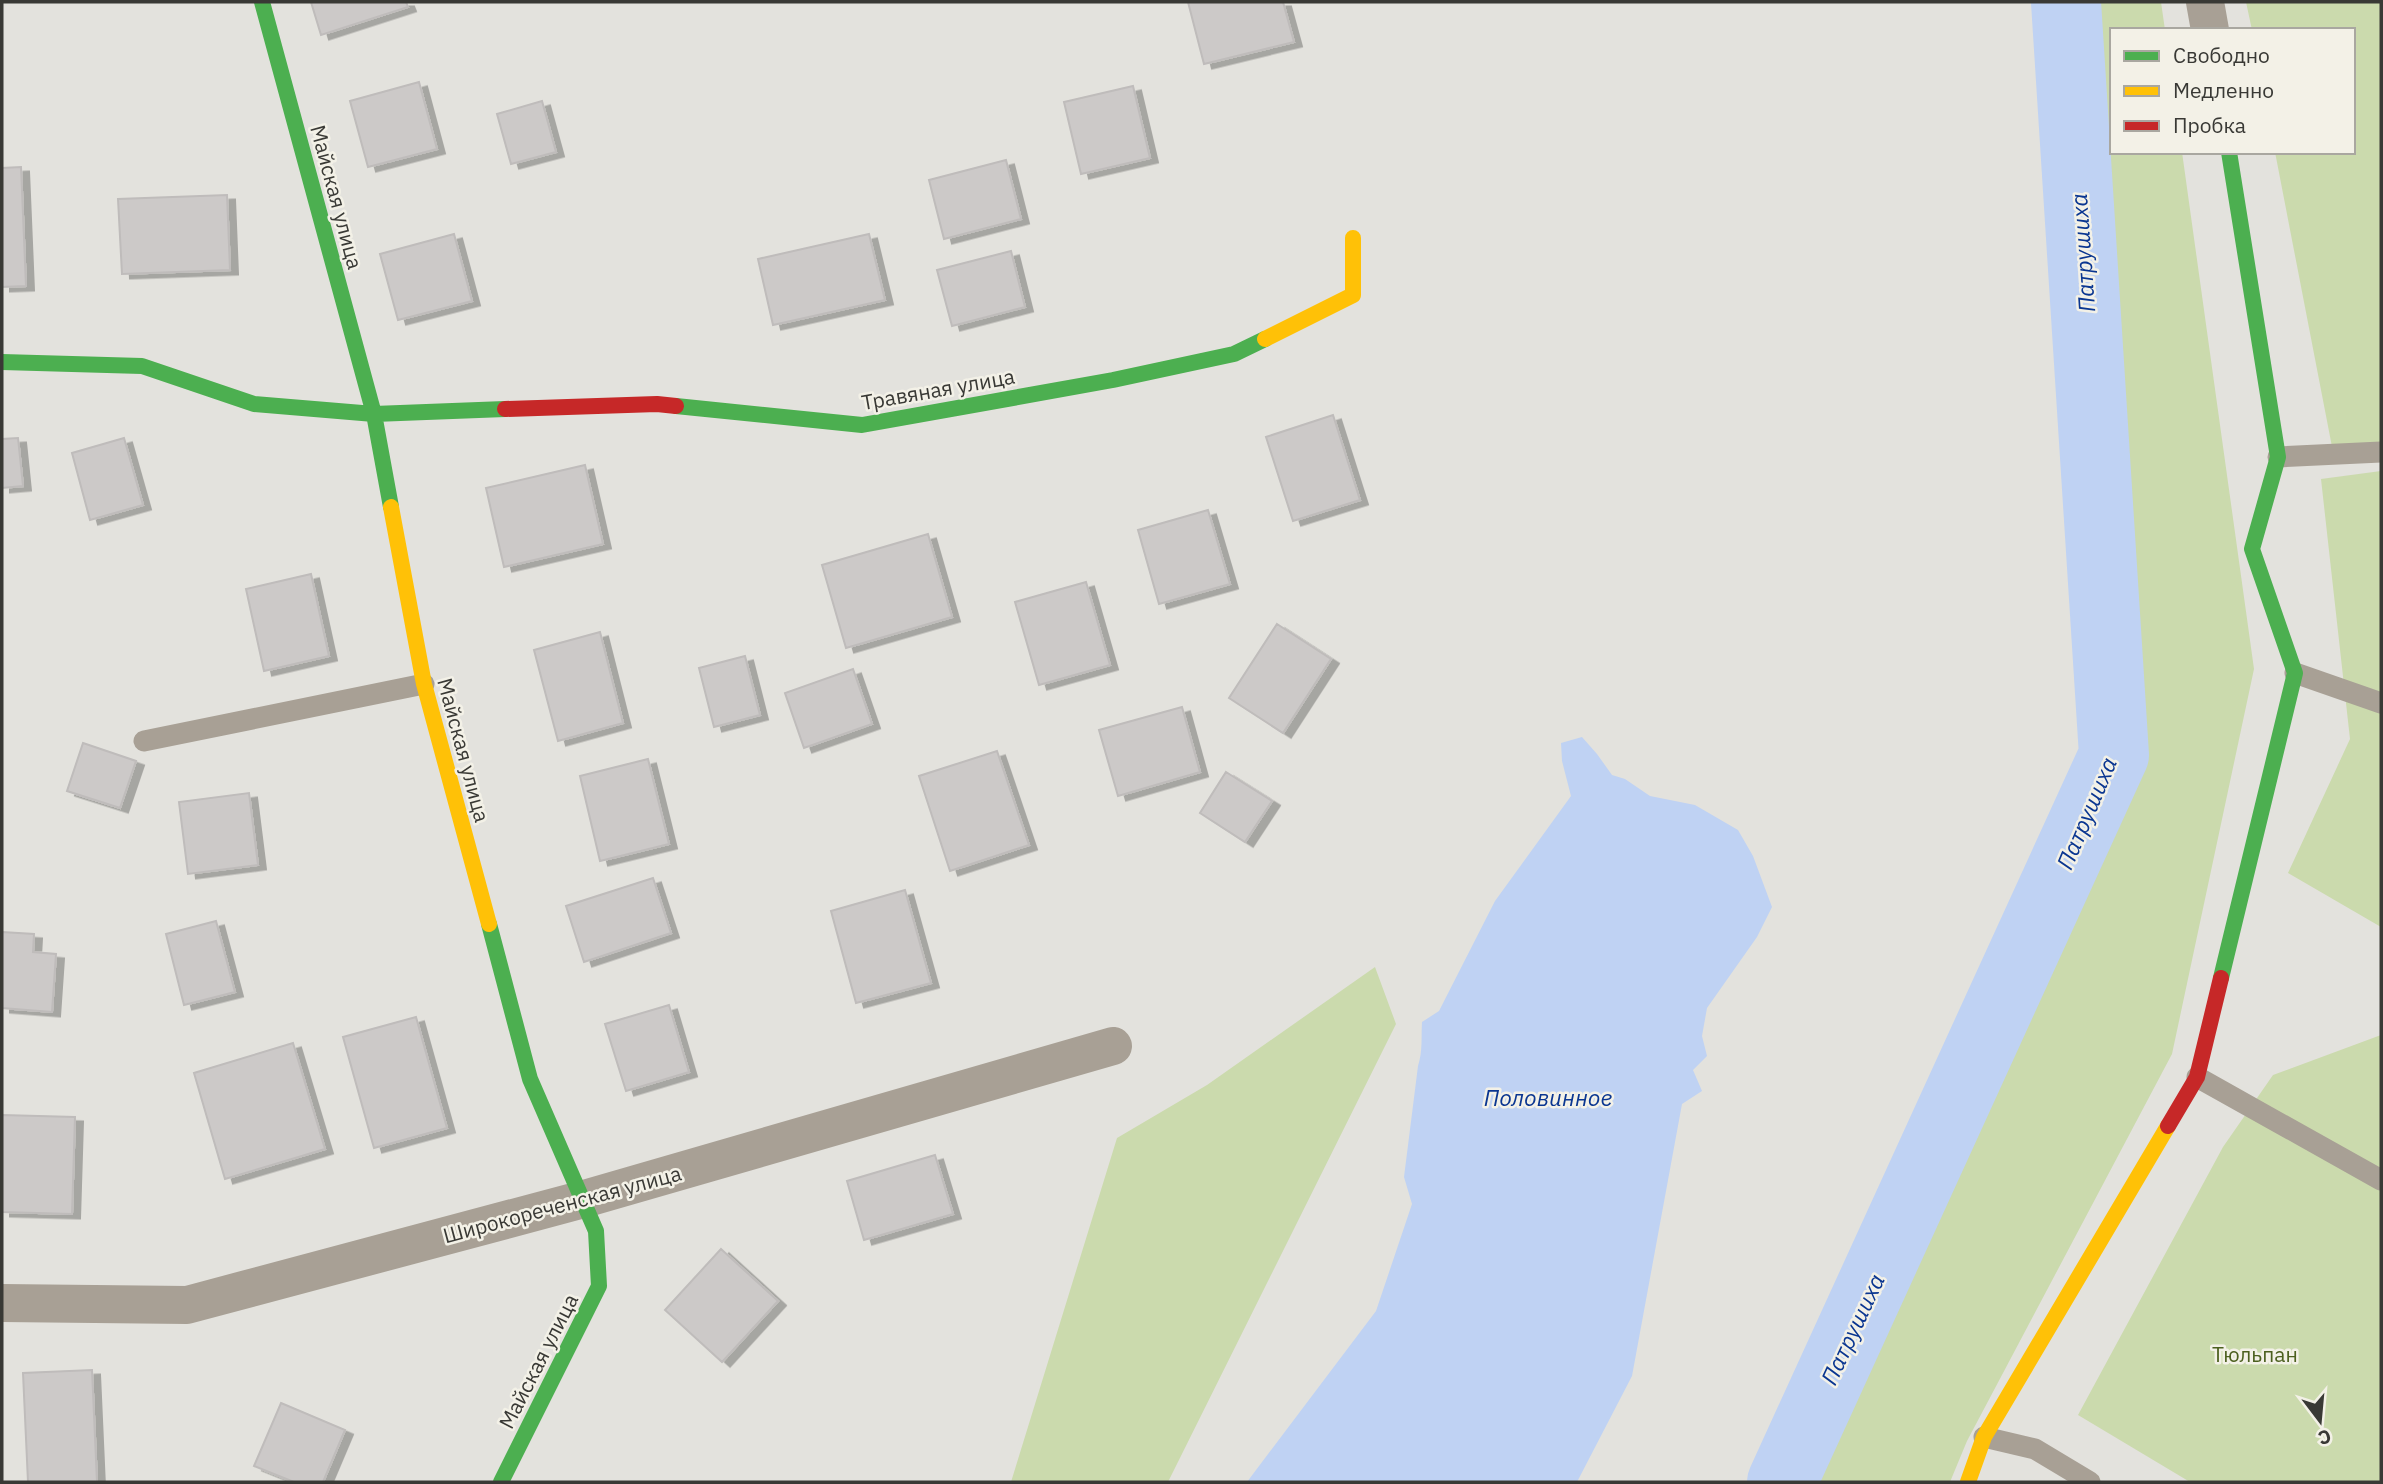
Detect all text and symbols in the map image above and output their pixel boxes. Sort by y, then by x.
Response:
legend [2110,28,2355,154]
text: Свободно [2173,41,2270,69]
text: Медленно [2173,76,2274,104]
text: Пробка [2173,111,2246,139]
street label: Майская улица [304,122,370,272]
water label: Патрушиха [2063,193,2101,313]
street label: Травяная улица [859,362,1017,416]
street label: Майская улица [431,675,497,825]
water label: Патрушиха [2049,752,2123,874]
water label: Половинное [1484,1082,1612,1112]
street label: Широкореченская улица [440,1159,684,1249]
water label: Патрушиха [1813,1269,1891,1389]
street label: Майская улица [492,1289,584,1433]
park label: Тюльпан [2212,1340,2298,1368]
north arrow [2285,1386,2355,1456]
text: С [2315,1424,2334,1451]

